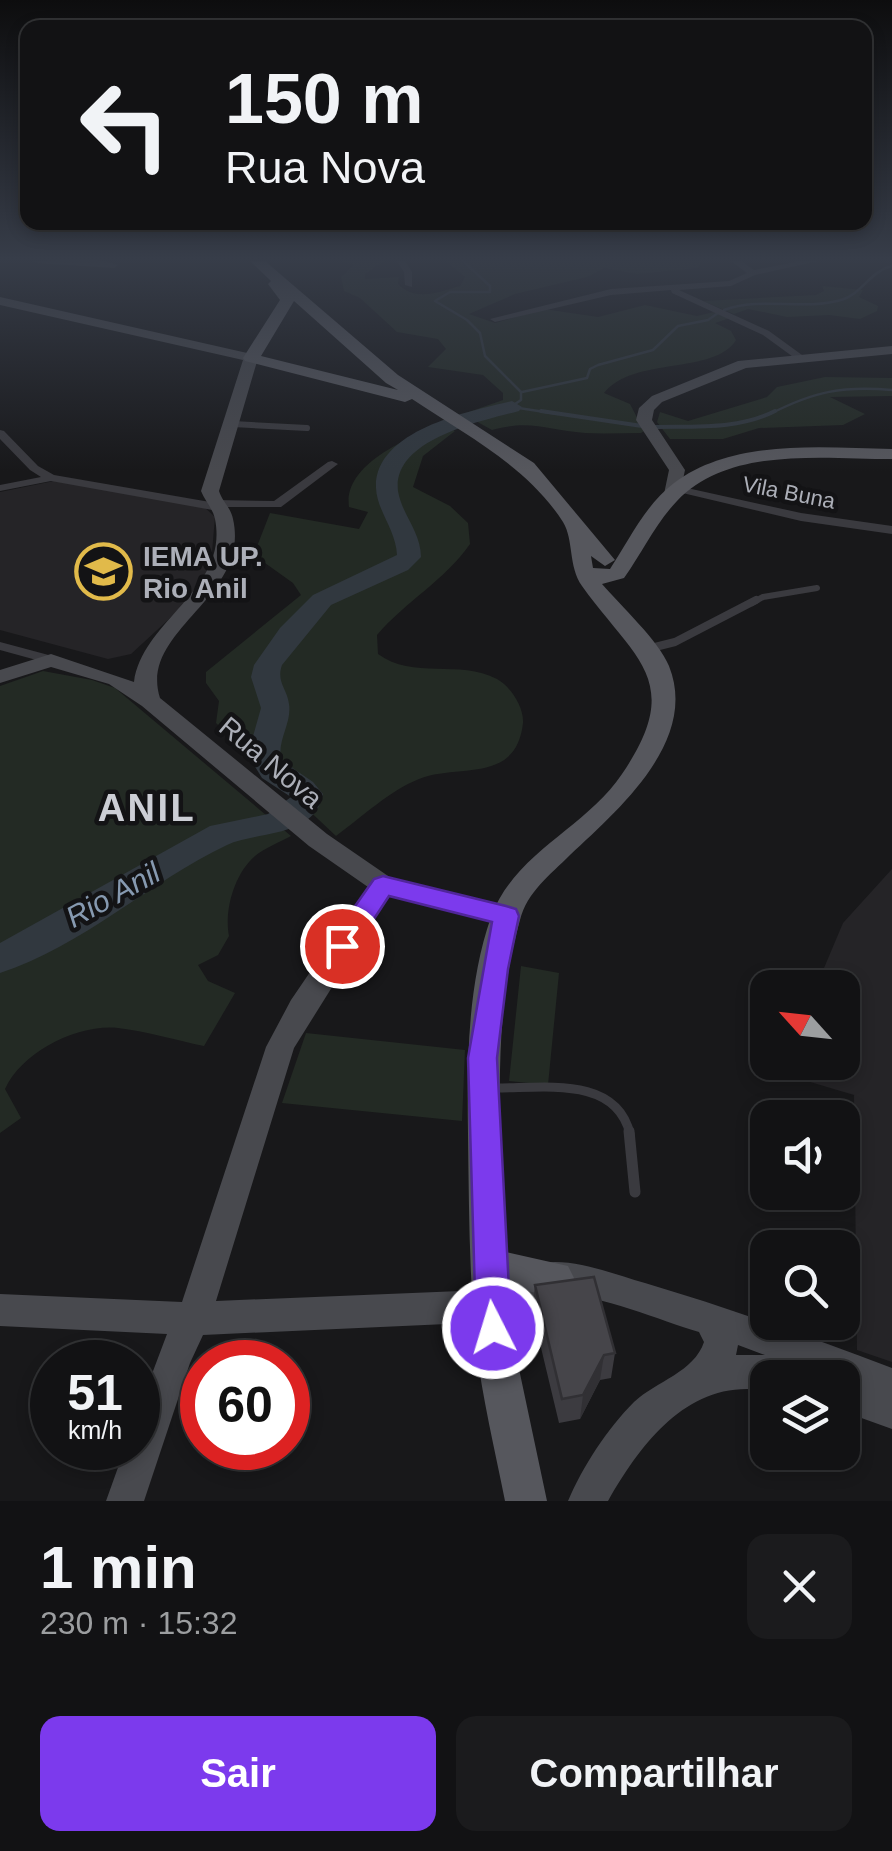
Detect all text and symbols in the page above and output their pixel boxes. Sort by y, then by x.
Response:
icon: left [60,60,190,190]
text: 150 m [225,60,423,138]
text: Rua Nova [225,142,425,193]
street label: Vila Buna [740,471,838,514]
place label: IEMA UP. Rio Anil [143,541,263,604]
school or university icon: IEMA UP. Rio Anil [74,542,134,602]
street label: Rua Nova [213,710,329,815]
district label: ANIL [98,787,196,829]
water label: Rio Anil [60,855,167,934]
pin [300,904,385,989]
icon: arrive [315,919,370,974]
north arrow [750,970,860,1080]
map controls [750,970,860,1470]
button: sound [750,1100,860,1210]
button: search [750,1230,860,1340]
position arrow [441,1276,545,1380]
speed limit sign: 60 [180,1340,310,1470]
button: layers [750,1360,860,1470]
text: 51 [67,1365,123,1421]
text: km/h [68,1416,122,1444]
text: 1 min [40,1534,197,1601]
button: close [747,1534,852,1639]
text: 230 m · 15:32 [40,1605,237,1641]
button: Sair [40,1716,436,1831]
button: Compartilhar [456,1716,852,1831]

